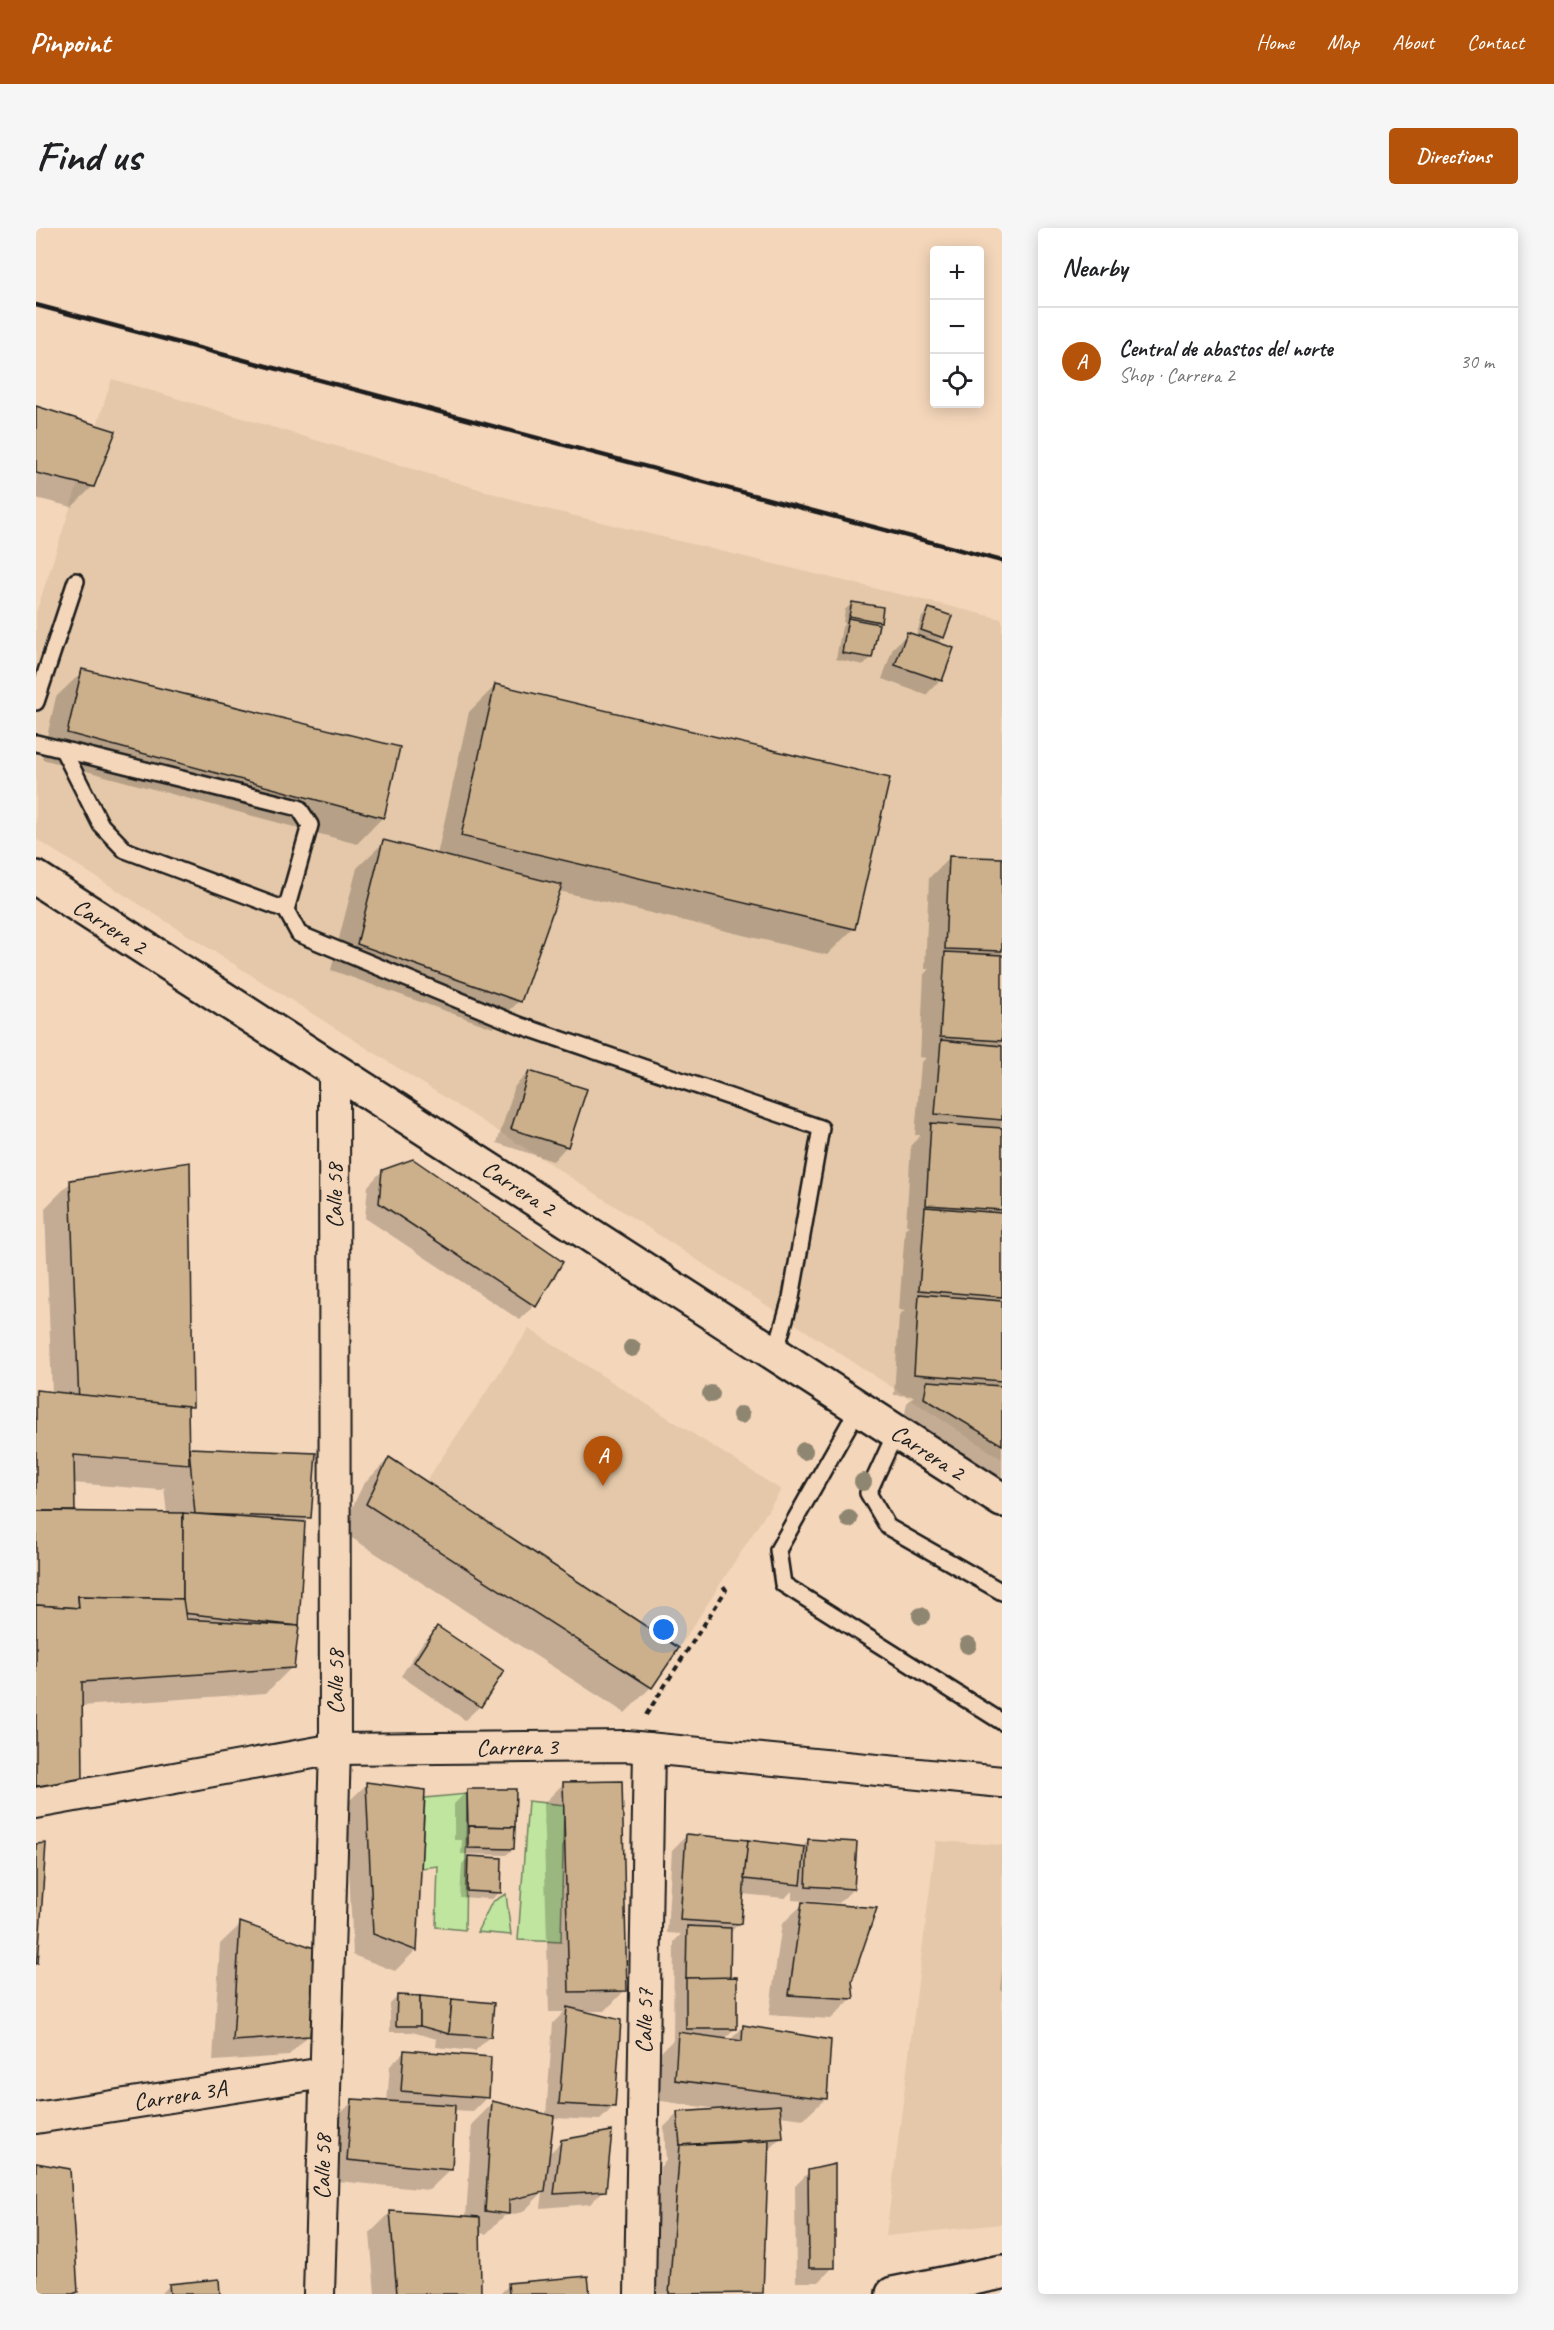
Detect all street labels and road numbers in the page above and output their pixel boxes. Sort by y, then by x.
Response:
street label: Carrera 2 [67,891,154,962]
street label: Carrera 2 [476,1153,563,1224]
street label: Calle 58 [319,1161,349,1229]
street label: Carrera 2 [885,1417,972,1488]
street label: Calle 58 [320,1647,350,1715]
street label: Carrera 3 [476,1731,560,1763]
street label: Calle 57 [628,1987,660,2054]
street label: Carrera 3A [131,2073,230,2117]
street label: Calle 58 [306,2132,338,2200]

